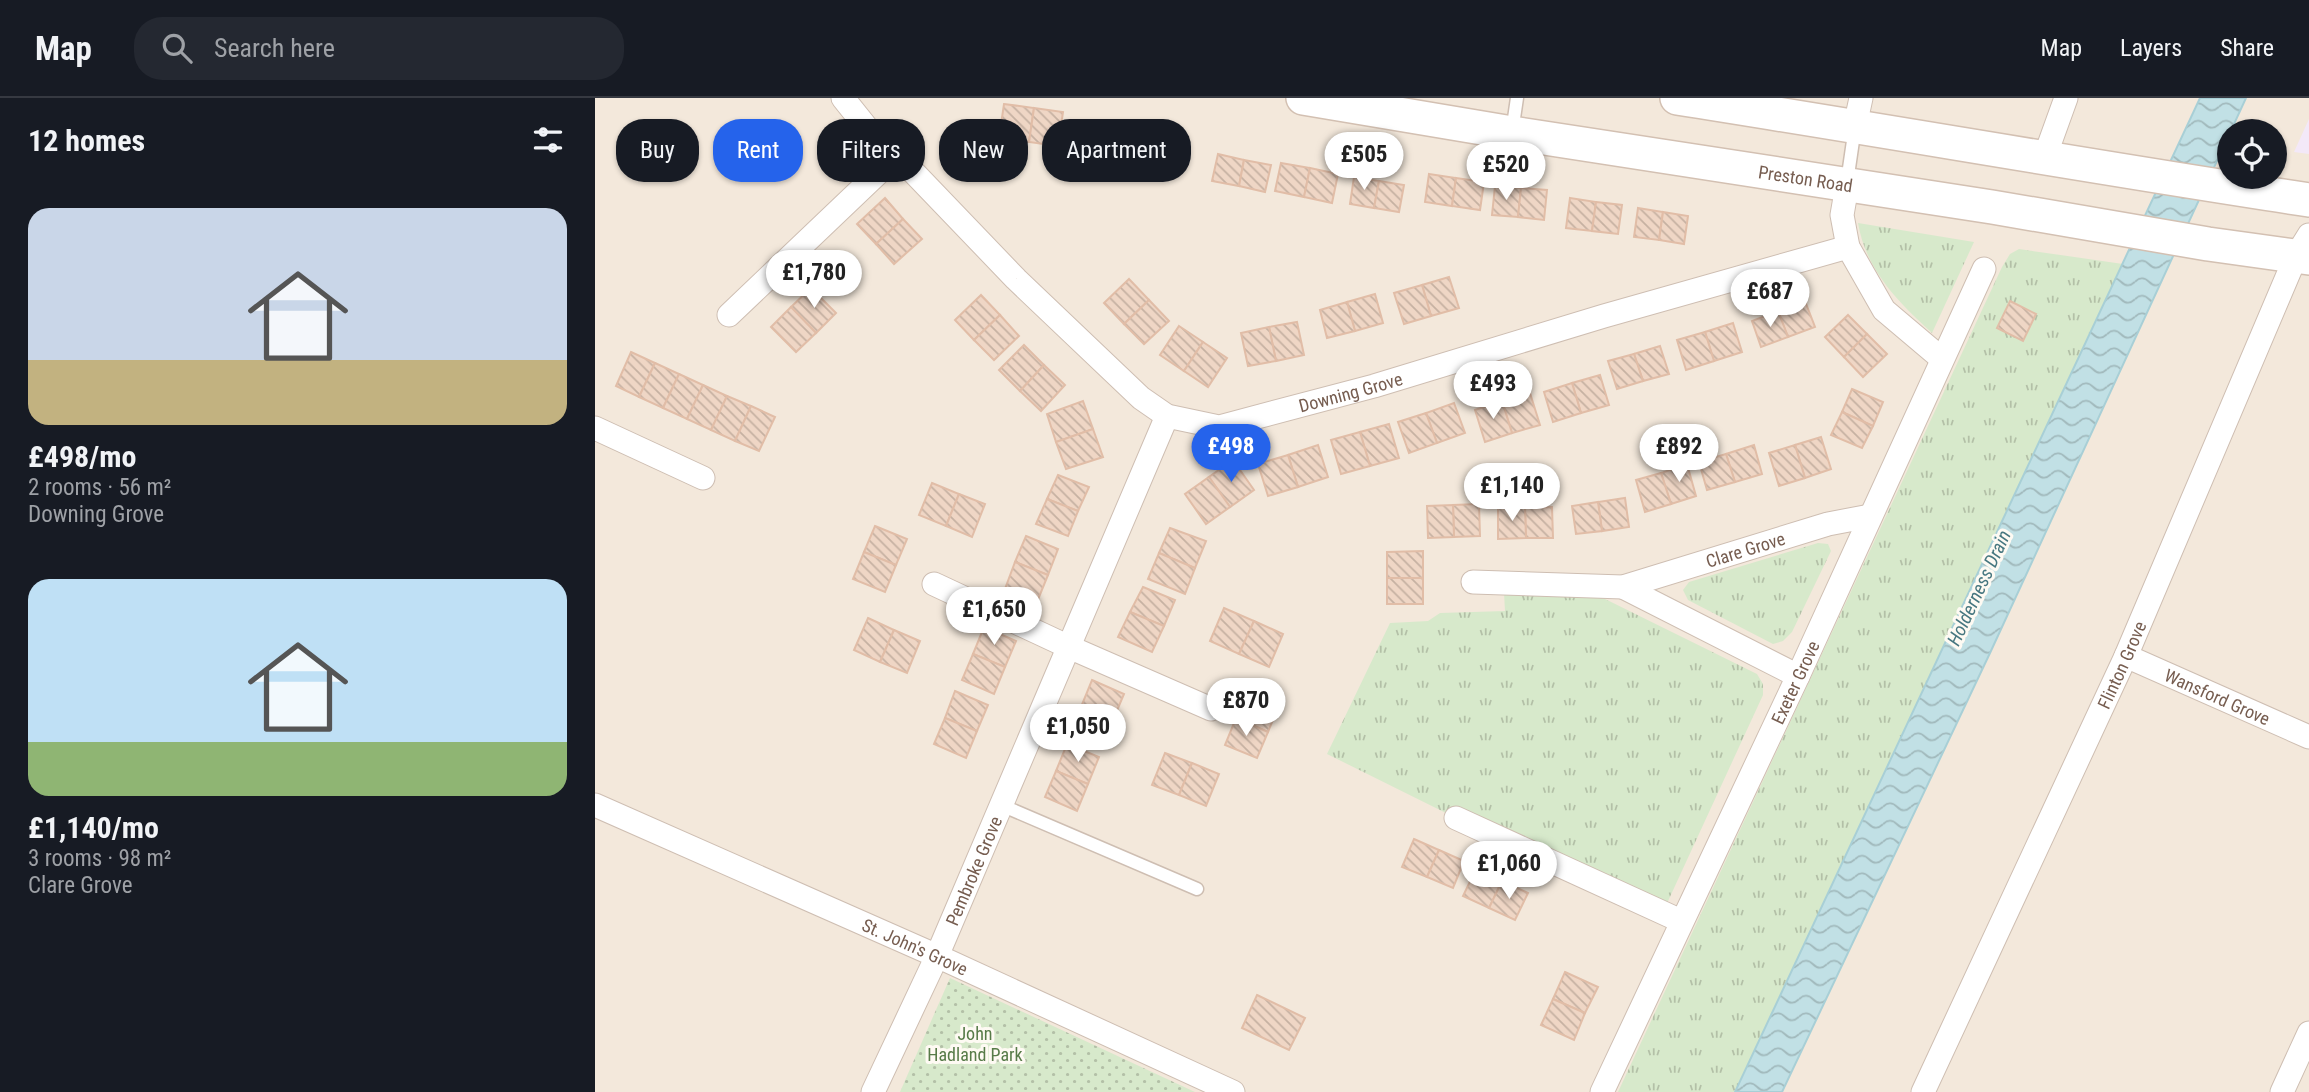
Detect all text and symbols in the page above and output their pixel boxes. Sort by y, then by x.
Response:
search box [134,17,624,80]
text: Map [35,29,92,68]
icon: search [158,29,196,67]
text: Search here [214,33,335,63]
text: Map [2041,34,2082,62]
text: Layers [2120,34,2182,62]
text: Share [2220,34,2274,62]
chip: Buy [616,119,699,182]
chip: Rent [713,119,803,182]
chip: Filters [817,119,925,182]
chip: New [939,119,1028,182]
chip: Apartment [1042,119,1191,182]
map controls [2217,119,2287,189]
button: locate [2217,119,2287,189]
icon: filters [529,121,567,159]
text: 12 homes [28,123,145,158]
pin: £505 [1323,132,1405,192]
text: £505 [1341,141,1387,168]
pin: £520 [1465,142,1547,202]
text: £520 [1483,151,1529,178]
street label: Preston Road [1757,161,1854,196]
pin: £1,780 [757,250,871,310]
icon: home [235,253,361,379]
text: £1,780 [782,259,846,286]
pin: £687 [1729,270,1811,329]
text: £687 [1747,278,1793,305]
pin: £493 [1452,362,1534,421]
street label: Downing Grove [1296,368,1405,416]
text: £493 [1470,370,1516,397]
pin: £498 [1190,424,1272,484]
pin: £892 [1638,424,1720,484]
text: £498 [1208,433,1254,460]
text: £892 [1656,433,1702,460]
text: £498/mo [28,439,136,474]
pin: £1,140 [1455,464,1569,523]
text: £1,140 [1480,472,1544,499]
text: 2 rooms · 56 m² [28,474,171,501]
text: Downing Grove [28,501,164,528]
street label: Clare Grove [1703,527,1787,571]
water label: Holderness Drain [1942,527,2016,649]
pin: £1,650 [937,588,1051,647]
text: £1,650 [962,596,1026,623]
street label: Flinton Grove [2093,618,2150,712]
icon: home [235,624,361,750]
street label: Exeter Grove [1767,637,1823,727]
street label: Wansford Grove [2162,664,2273,729]
pin: £870 [1205,678,1287,738]
text: £870 [1223,687,1269,714]
pin: £1,050 [1021,704,1135,764]
text: £1,050 [1046,713,1110,740]
text: £1,140/mo [28,810,159,845]
street label: Pembroke Grove [941,813,1006,928]
pin: £1,060 [1452,842,1566,901]
text: 3 rooms · 98 m² [28,845,171,872]
text: £1,060 [1477,850,1541,877]
text: Clare Grove [28,872,132,899]
street label: St. John's Grove [859,914,971,979]
park label: John Hadland Park [927,1023,1023,1065]

